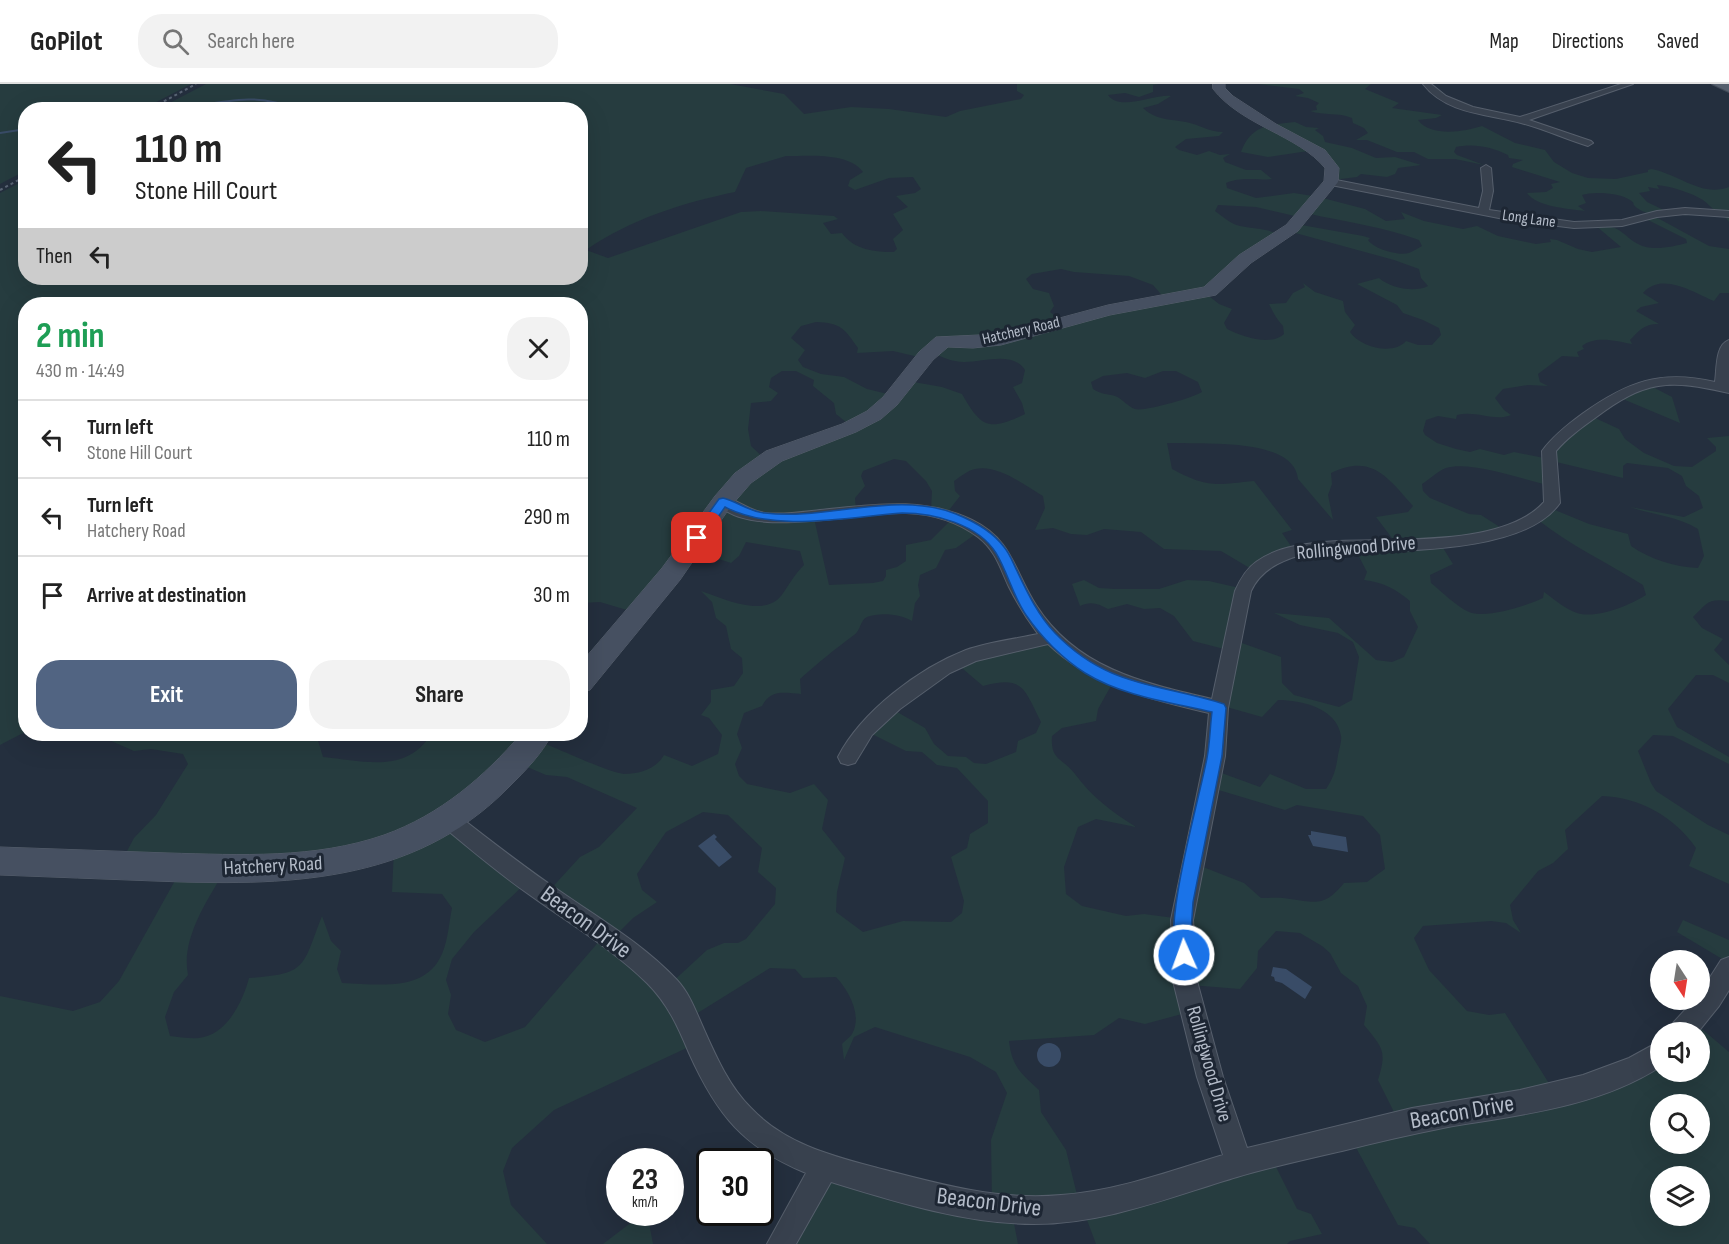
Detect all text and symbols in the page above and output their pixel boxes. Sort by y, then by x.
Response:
search box [138,14,558,68]
text: GoPilot [30,25,102,58]
icon: search [159,25,192,58]
text: Search here [207,28,295,55]
text: Map [1489,29,1519,54]
text: Directions [1552,29,1624,54]
text: Saved [1657,29,1699,54]
text: 110 m [135,124,222,175]
icon: left [36,126,114,204]
text: Stone Hill Court [135,175,277,207]
street label: Long Lane [1501,206,1557,232]
icon: left [84,240,117,273]
text: Then [36,243,72,270]
street label: Hatchery Road [980,313,1062,349]
text: 2 min [36,315,105,358]
button: close [507,317,570,380]
text: 430 m · 14:49 [36,359,125,383]
text: Turn left [87,414,153,441]
icon: left [36,423,69,456]
text: 110 m [527,426,570,453]
text: Stone Hill Court [87,441,192,465]
text: Turn left [87,492,153,519]
icon: left [36,501,69,534]
text: 290 m [524,504,570,531]
pin [671,512,722,563]
text: Hatchery Road [87,519,186,543]
icon: arrive [680,521,713,554]
street label: Rollingwood Drive [1295,531,1417,565]
icon: arrive [36,579,69,612]
text: Arrive at destination [87,582,246,609]
text: 30 m [533,582,570,609]
button: Exit [36,660,297,729]
button: Share [309,660,570,729]
street label: Hatchery Road [223,851,323,881]
street label: Beacon Drive [535,879,637,965]
position arrow [1152,923,1216,987]
north arrow [1650,950,1710,1010]
map controls [1650,950,1710,1226]
street label: Rollingwood Drive [1181,1003,1237,1125]
button: sound [1650,1022,1710,1082]
street label: Beacon Drive [1408,1089,1516,1135]
button: search [1650,1094,1710,1154]
speed limit sign: 30 [696,1148,774,1226]
text: 23 [632,1162,658,1198]
button: layers [1650,1166,1710,1226]
street label: Beacon Drive [935,1181,1043,1223]
text: km/h [632,1193,658,1212]

